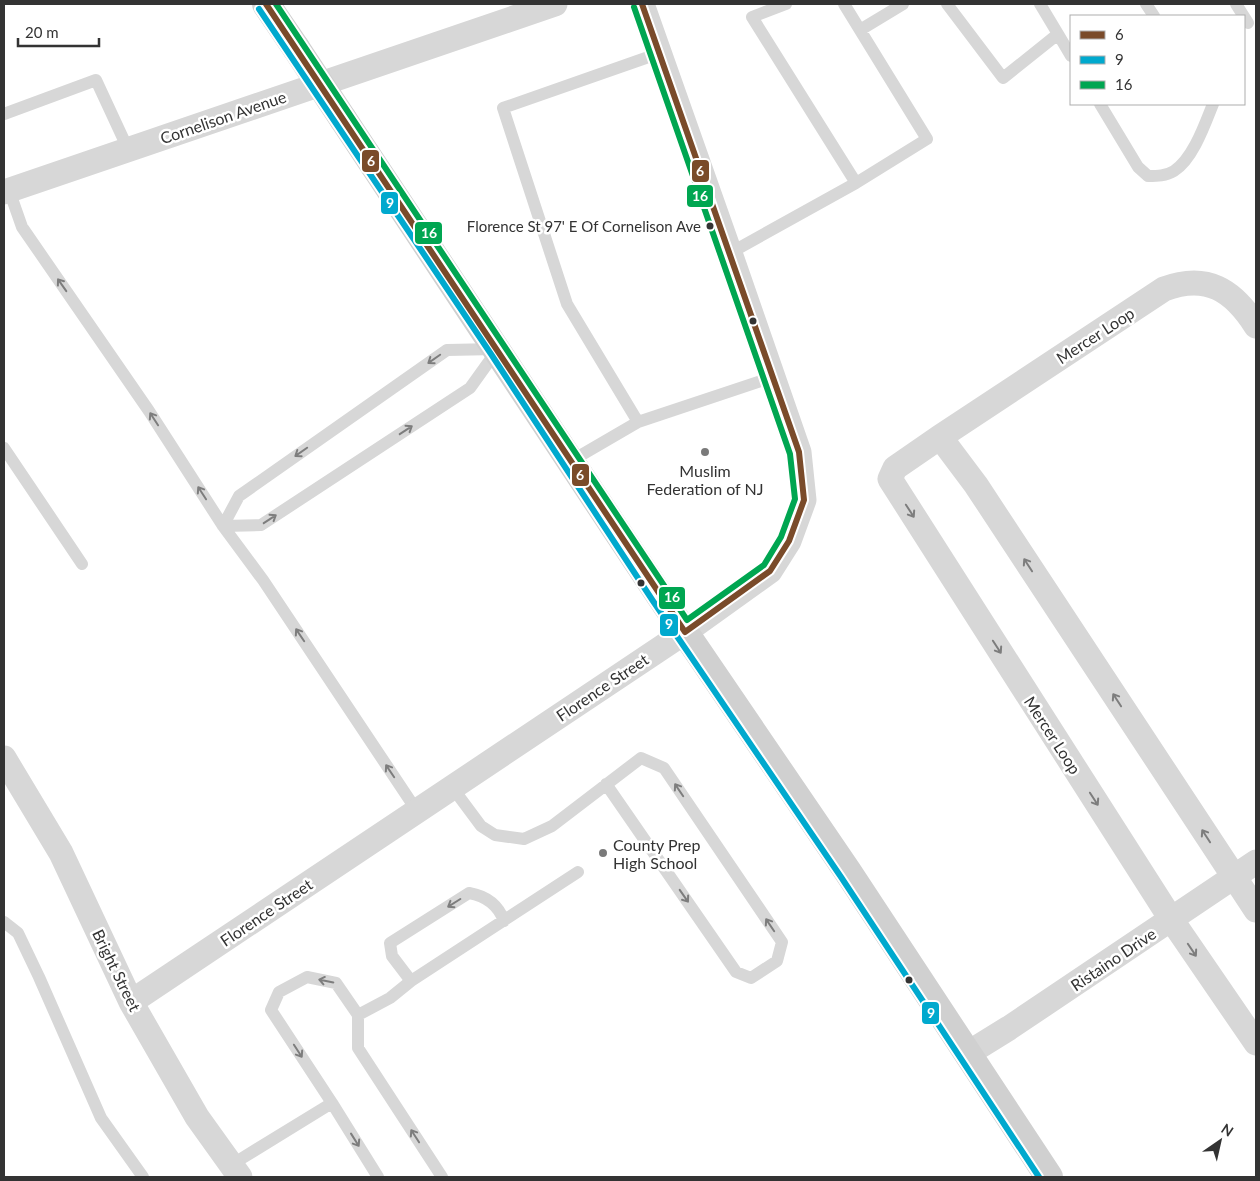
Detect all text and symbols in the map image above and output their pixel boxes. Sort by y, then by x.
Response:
scale bar [18,15,99,47]
legend [1070,15,1245,105]
text: 20 m [25,23,59,41]
text: 6 [1115,25,1124,43]
text: 9 [1115,50,1124,68]
text: 16 [1115,75,1133,93]
street label: Cornelison Avenue [158,87,288,147]
line badge: 6 [361,149,380,173]
text: 6 [367,152,375,169]
line badge: 6 [691,159,710,183]
text: 6 [696,162,704,179]
line badge: 16 [686,184,714,208]
text: 16 [692,187,708,204]
line badge: 9 [380,191,399,215]
text: 9 [386,194,394,211]
place label: Florence St 97' E Of Cornelison Ave [467,217,701,235]
line badge: 16 [414,221,443,245]
marker: Florence St 97' E Of Cornelison Ave [705,221,715,231]
text: 16 [421,224,437,241]
one-way arrow [57,278,67,292]
street label: Mercer Loop [1053,303,1137,367]
unlabelled marker [748,316,758,326]
one-way arrow [427,354,441,364]
one-way arrow [149,412,159,426]
one-way arrow [399,425,413,435]
marker: Muslim Federation of NJ [699,446,711,458]
one-way arrow [294,447,308,457]
place label: Muslim Federation of NJ [647,461,763,498]
line badge: 6 [571,463,590,487]
text: 6 [576,466,584,483]
one-way arrow [197,487,207,501]
one-way arrow [905,503,915,517]
one-way arrow [263,514,277,524]
one-way arrow [1023,558,1033,572]
unlabelled marker [636,578,646,588]
line badge: 16 [658,586,686,610]
text: 16 [664,588,680,605]
line badge: 9 [659,613,679,637]
text: 9 [665,615,673,632]
one-way arrow [295,629,305,643]
one-way arrow [993,640,1003,654]
street label: Florence Street [552,649,652,725]
street label: Mercer Loop [1021,693,1085,777]
one-way arrow [1112,694,1122,708]
one-way arrow [385,764,395,778]
one-way arrow [674,783,684,797]
one-way arrow [1090,792,1100,806]
one-way arrow [1201,829,1212,843]
place label: County Prep High School [613,835,700,872]
marker: County Prep High School [597,847,609,859]
street label: Florence Street [216,874,316,950]
one-way arrow [679,889,689,903]
one-way arrow [447,898,461,908]
one-way arrow [765,918,775,932]
street label: Ristaino Drive [1067,924,1159,994]
street label: Bright Street [89,926,145,1014]
one-way arrow [1187,943,1197,957]
unlabelled marker [904,975,914,985]
one-way arrow [319,976,335,985]
line badge: 9 [921,1001,940,1025]
text: 9 [927,1004,935,1021]
one-way arrow [293,1044,303,1058]
north arrow [1195,1116,1245,1166]
text: N [1218,1120,1237,1140]
one-way arrow [410,1130,420,1144]
one-way arrow [351,1133,361,1147]

